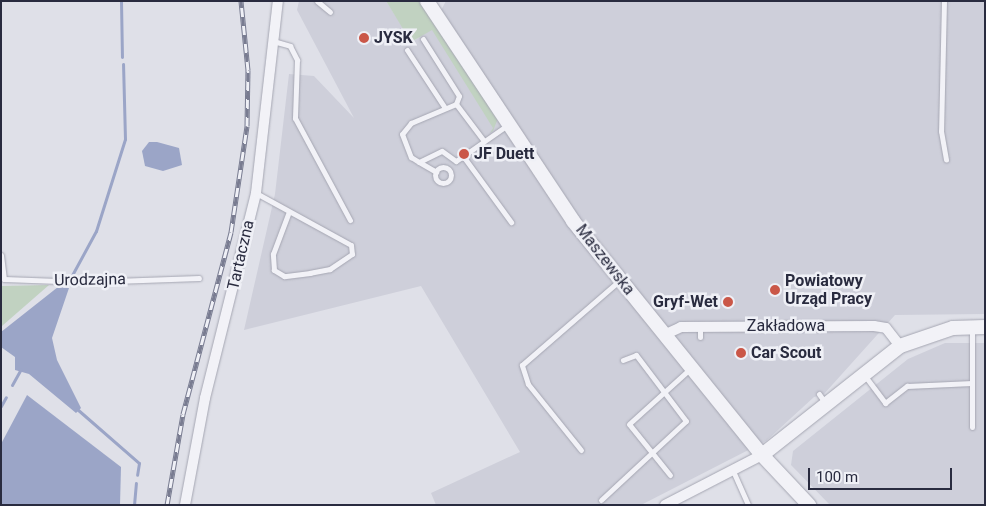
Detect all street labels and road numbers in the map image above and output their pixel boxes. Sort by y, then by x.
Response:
street label: Tartaczna [224,218,258,292]
street label: Maszewska [571,221,639,299]
street label: Urodzajna [54,270,126,290]
street label: Zakładowa [747,316,825,336]

